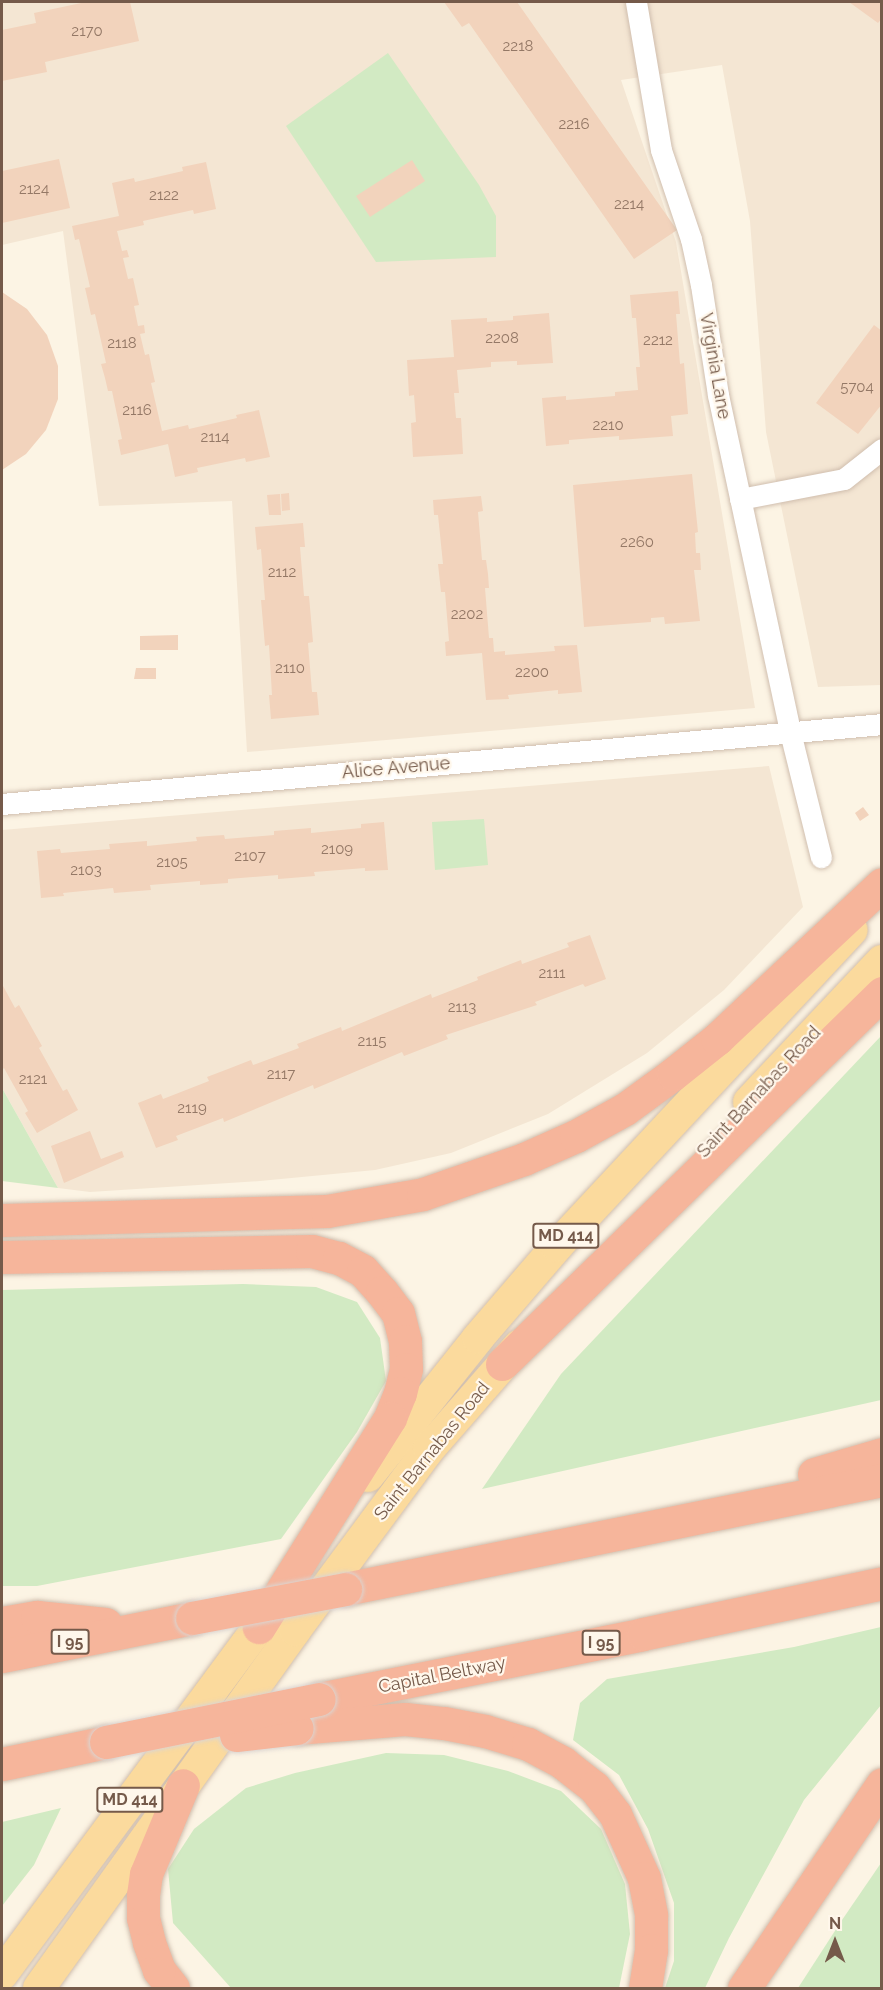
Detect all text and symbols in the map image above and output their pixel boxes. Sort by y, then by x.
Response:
house number: 2170 [71,23,103,41]
house number: 2218 [503,38,533,56]
house number: 2216 [558,116,590,134]
house number: 2124 [19,181,49,199]
house number: 2122 [149,187,179,205]
house number: 2214 [614,196,644,214]
street label: Virginia Lane [695,311,735,421]
house number: 2208 [485,330,519,348]
house number: 2212 [643,332,673,350]
house number: 2118 [107,335,137,353]
house number: 5704 [840,379,874,397]
house number: 2116 [122,402,152,420]
house number: 2210 [592,417,624,435]
house number: 2114 [201,429,229,447]
house number: 2260 [620,534,654,552]
house number: 2112 [268,564,296,582]
house number: 2202 [451,606,483,624]
house number: 2110 [275,660,305,678]
house number: 2200 [515,664,549,682]
street label: Alice Avenue [341,752,451,784]
house number: 2109 [321,841,353,859]
house number: 2107 [234,848,266,866]
house number: 2105 [156,854,188,872]
house number: 2103 [70,862,102,880]
house number: 2111 [538,965,566,983]
house number: 2113 [448,999,476,1017]
street label: Saint Barnabas Road [693,1022,825,1162]
house number: 2115 [358,1033,386,1051]
house number: 2117 [267,1066,295,1084]
house number: 2121 [19,1071,47,1089]
house number: 2119 [177,1100,207,1118]
road number: MD 414 [532,1223,600,1249]
street label: Saint Barnabas Road [370,1378,494,1524]
road number: I 95 [50,1629,90,1655]
road number: I 95 [582,1630,620,1656]
street label: Capital Beltway [376,1652,508,1698]
road number: MD 414 [96,1787,164,1813]
north arrow [805,1912,865,1972]
text: N [829,1914,841,1933]

